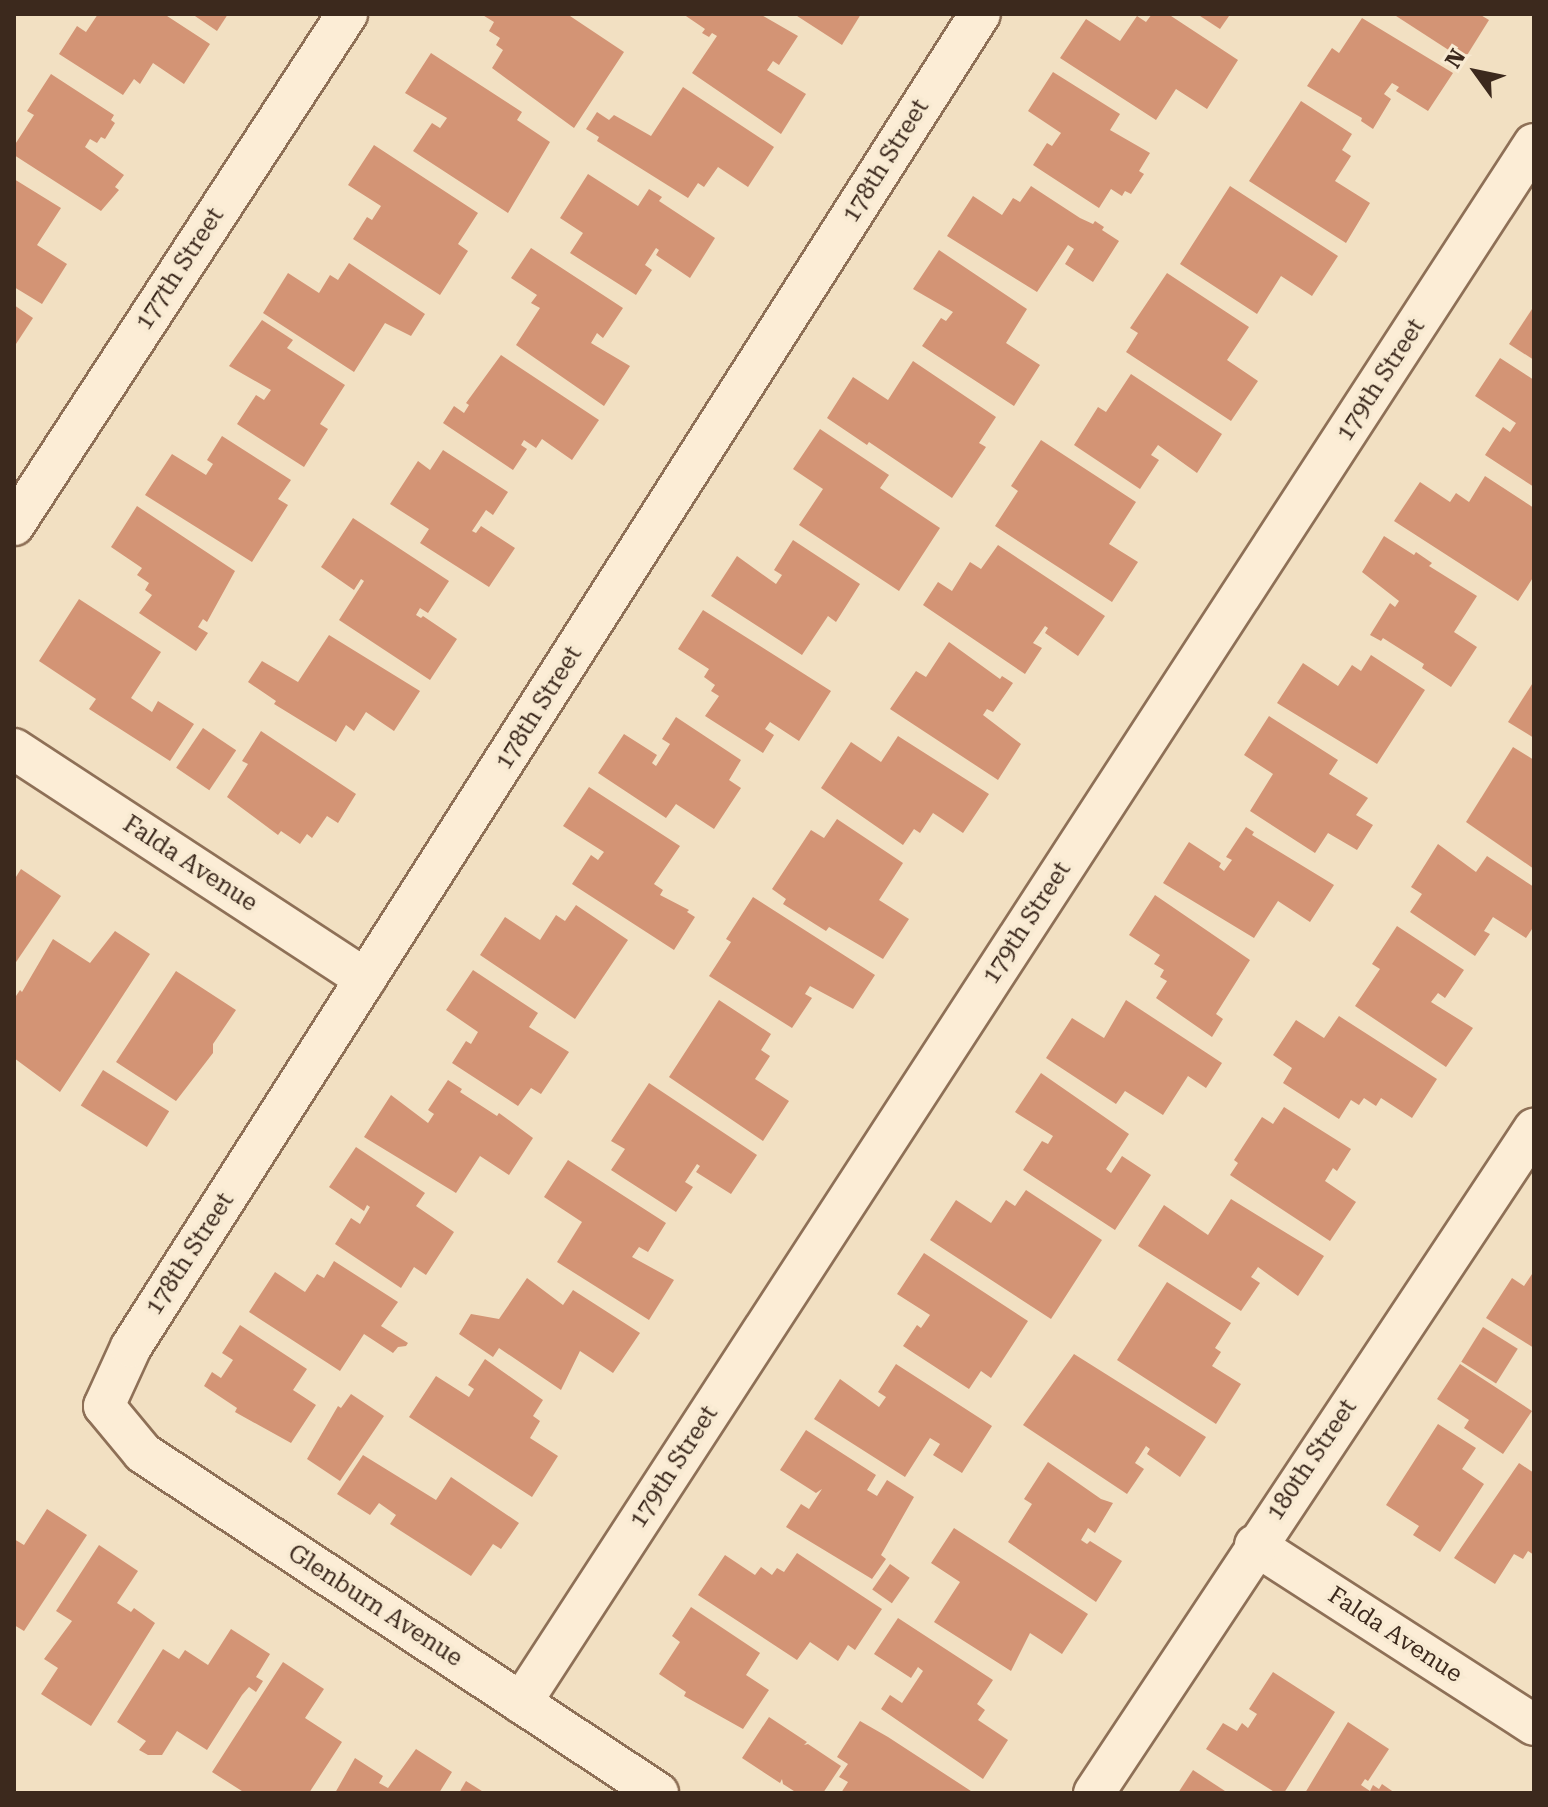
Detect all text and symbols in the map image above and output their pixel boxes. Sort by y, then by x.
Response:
north arrow [1436,32,1516,112]
text: N [1440,45,1471,73]
street label: 178th Street [837,94,935,228]
street label: 177th Street [130,203,230,335]
street label: 179th Street [1331,314,1431,446]
street label: 178th Street [490,641,588,775]
street label: Falda Avenue [118,810,262,918]
street label: 179th Street [977,857,1077,989]
street label: 178th Street [140,1188,240,1320]
street label: 180th Street [1261,1394,1363,1526]
street label: 179th Street [624,1401,724,1533]
street label: Glenburn Avenue [282,1539,468,1673]
street label: Falda Avenue [1323,1581,1467,1689]

